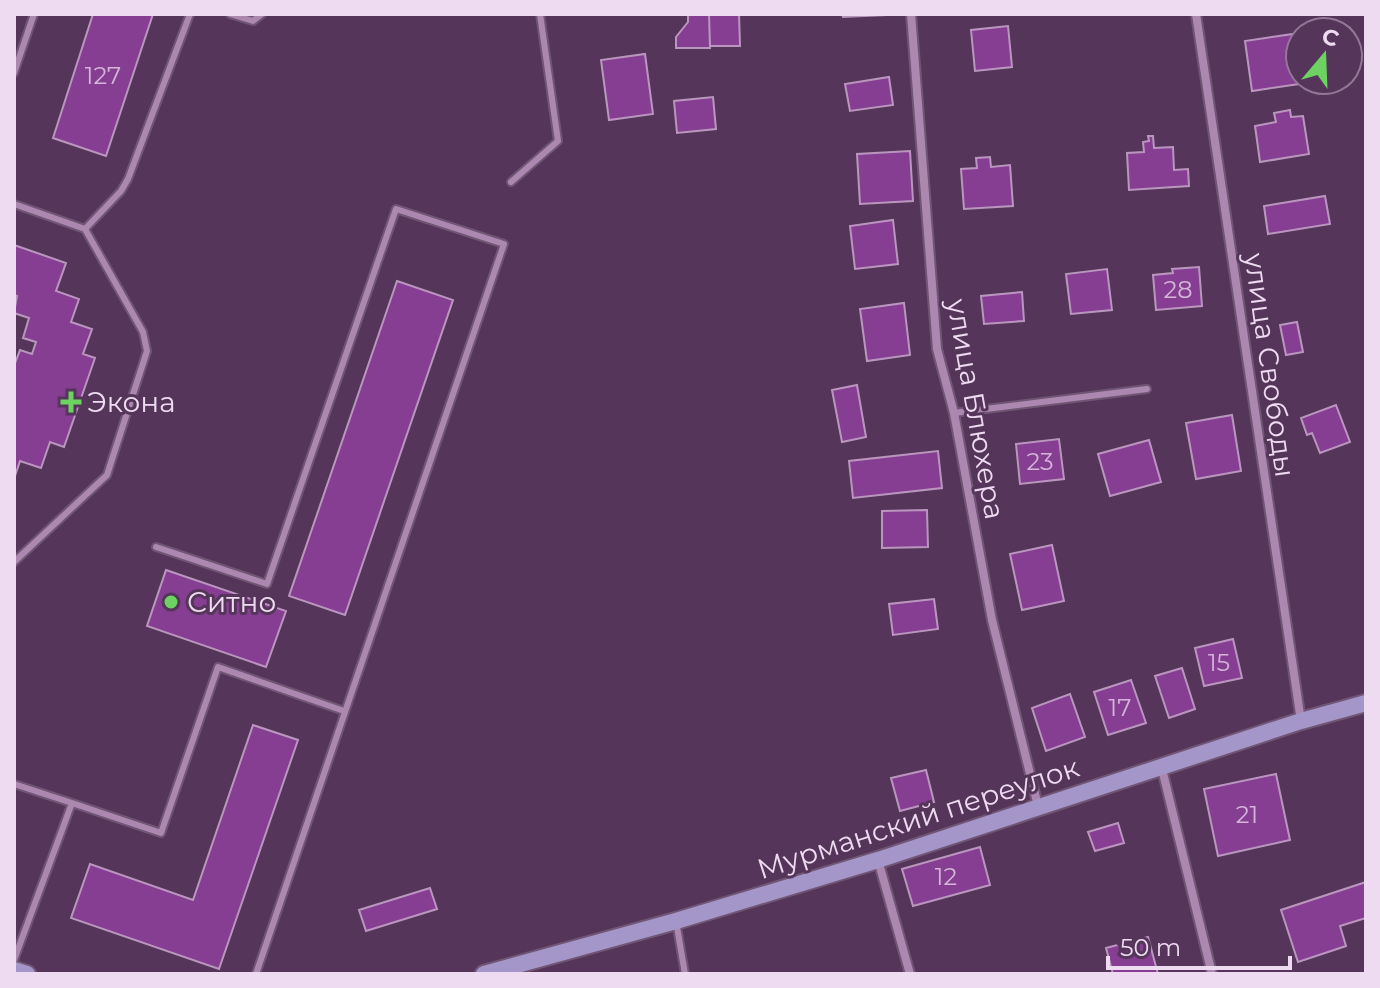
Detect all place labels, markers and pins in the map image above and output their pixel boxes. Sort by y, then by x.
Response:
place label: Экона [87,385,176,419]
marker: Экона [62,393,80,411]
place label: Ситно [187,585,276,619]
marker: Ситно [162,593,180,611]

